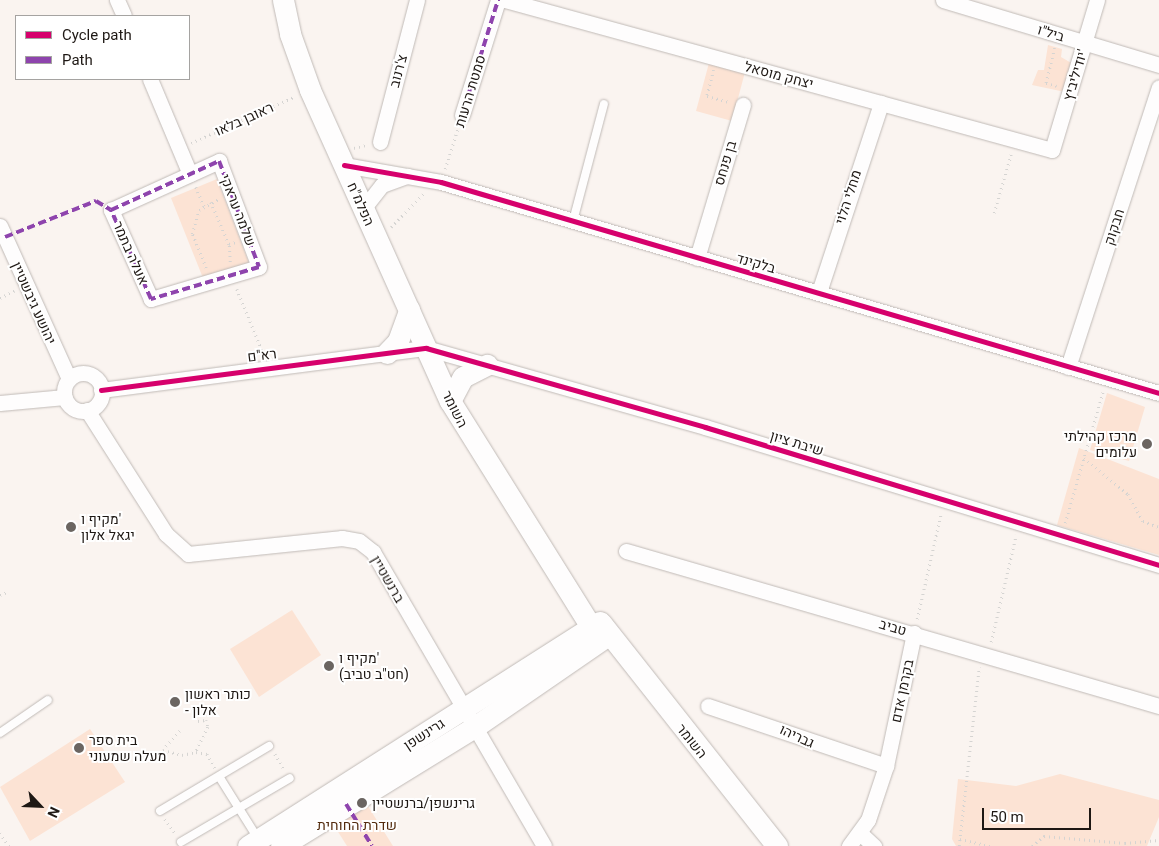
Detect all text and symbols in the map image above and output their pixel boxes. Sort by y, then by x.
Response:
legend [15,15,190,80]
street label: ביל"ו [1035,21,1067,45]
text: Cycle path [62,26,132,44]
street label: יודיליביץ' [1059,47,1091,103]
text: Path [62,51,93,69]
street label: צ'רנוב [386,53,410,89]
street label: סמטת הרעות [451,53,489,129]
street label: יצחק מוסאל [743,58,815,92]
street label: ראובן בלאו [212,99,276,139]
street label: בן פנחס [710,138,740,188]
street label: מחלי הלוי [831,168,865,226]
street label: שלמה עראקי [217,172,259,248]
street label: הפלמ"ח [344,180,378,228]
street label: חבקוק [1100,207,1128,247]
street label: אעלה בתמר [110,219,152,287]
street label: בלקינד [735,249,777,277]
street label: יהושע גיבשטיין [8,259,60,347]
street label: רא"ם [246,345,278,365]
street label: השומר [439,388,471,430]
street label: שיבת ציון [768,427,826,459]
place label: מרכז קהילתי עלומים [1064,428,1137,461]
marker: מרכז קהילתי עלומים [1141,438,1153,450]
place label: מקיף ו' יגאל אלון [81,511,135,544]
marker: מקיף ו' יגאל אלון [65,521,77,533]
street label: ברנשטיין [368,552,408,606]
street label: טביב [877,615,909,639]
place label: מקיף ו' (חט"ב טביב) [339,650,409,682]
street label: בקרמן אדם [887,658,917,724]
marker: מקיף ו' (חט"ב טביב) [323,660,335,672]
place label: כותר ראשון - אלון [185,686,251,719]
marker: כותר ראשון - אלון [169,696,181,708]
street label: גרינשפן [400,715,448,753]
street label: השומר [673,720,711,762]
street label: גבריהו [777,721,817,751]
place label: בית ספר מעלה שמעוני [89,732,166,764]
marker: בית ספר מעלה שמעוני [73,742,85,754]
north arrow [15,781,65,831]
place label: גרינשפן/ברנשטיין [372,795,475,811]
marker: גרינשפן/ברנשטיין [356,797,368,809]
scale bar [984,798,1093,830]
text: N [44,804,63,820]
text: 50 m [990,808,1024,826]
park label: שדרת החוחית [317,817,397,833]

